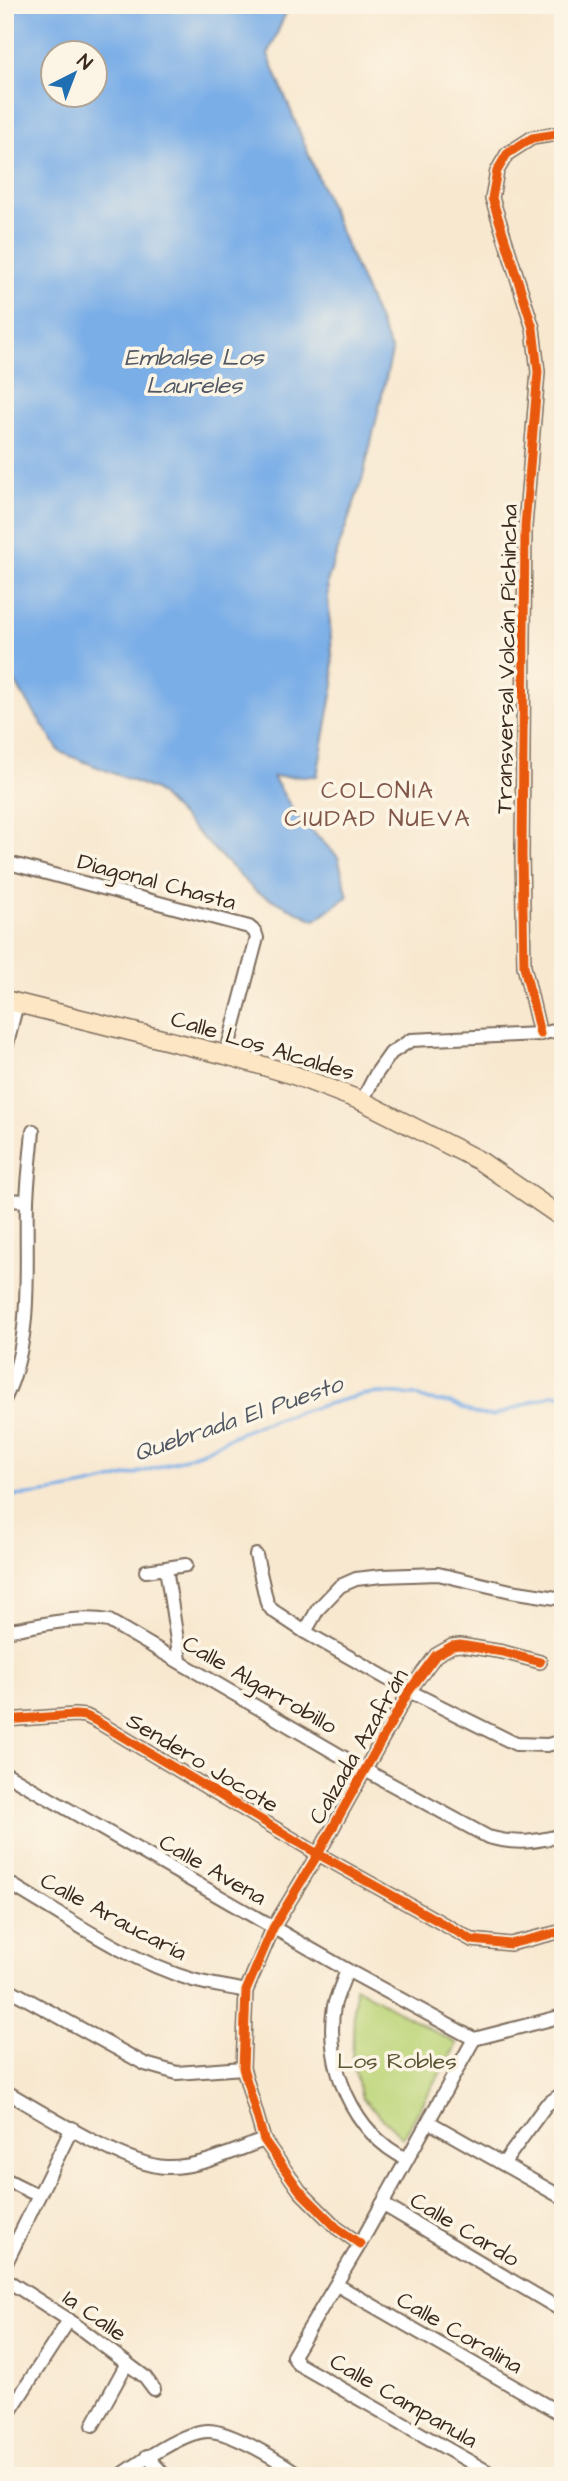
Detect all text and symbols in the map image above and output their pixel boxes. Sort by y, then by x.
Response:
north arrow [38,38,108,108]
text: N [71,48,98,77]
water label: Embalse Los Laureles [124,341,266,403]
street label: Transversal Volcán Pichincha [488,504,526,814]
district label: COLONIA CIUDAD NUEVA [284,774,472,836]
street label: Diagonal Chasta [74,845,240,920]
street label: Calle Los Alcaldes [167,1003,358,1089]
water label: Quebrada El Puesto [129,1367,349,1471]
street label: Calle Algarrobillo [176,1628,343,1743]
street label: Calzada Azafrán [301,1663,416,1830]
street label: Sendero Jocote [120,1705,285,1821]
street label: Calle Avena [153,1826,272,1914]
street label: Calle Araucaría [35,1865,193,1969]
park label: Los Robles [337,2045,457,2077]
street label: Calle Cardo [404,2185,525,2275]
street label: 1a Calle [56,2282,133,2349]
street label: Calle Coralina [391,2284,529,2382]
street label: Calle Campanula [324,2346,484,2456]

